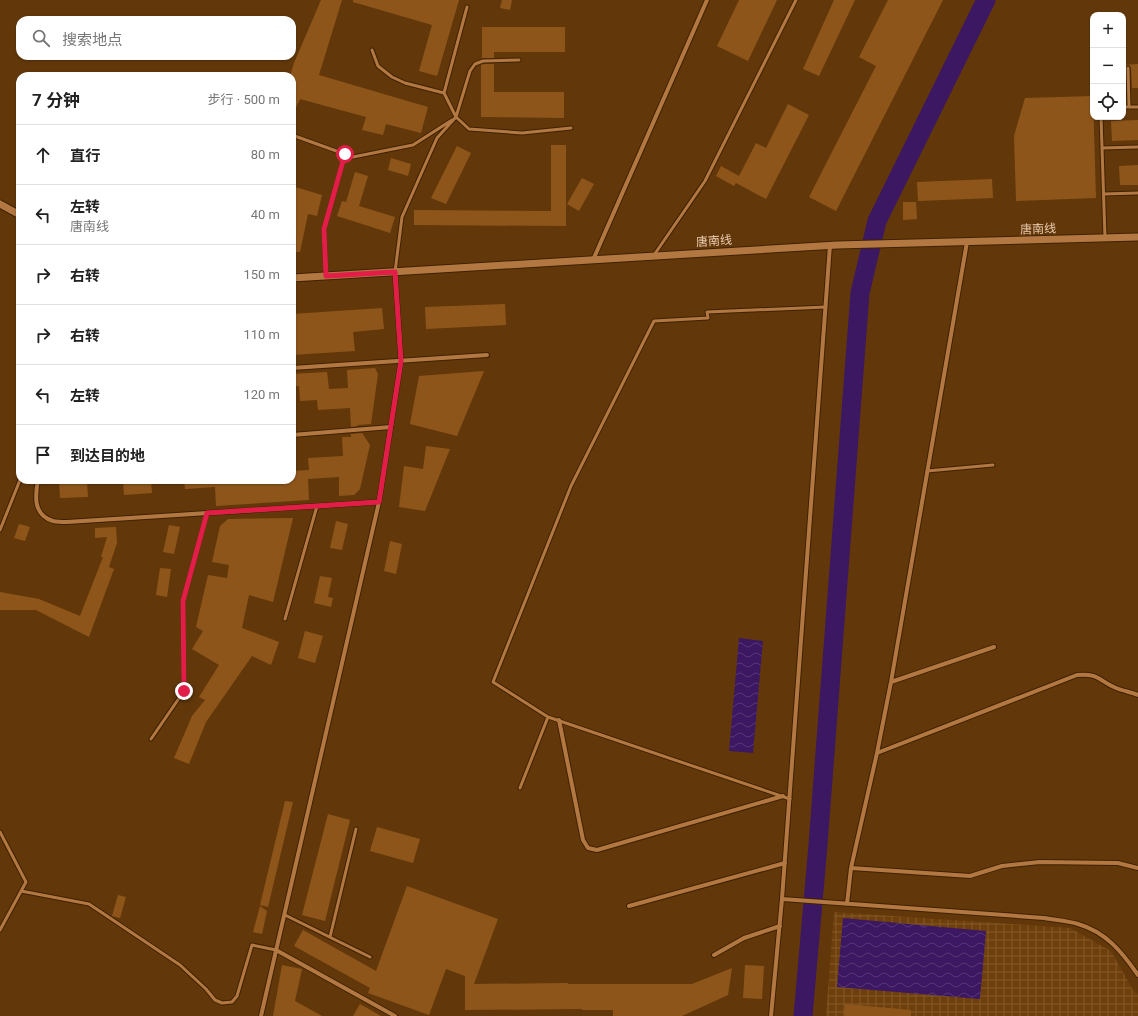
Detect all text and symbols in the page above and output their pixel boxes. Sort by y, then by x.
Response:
map controls [1090,12,1126,120]
button: + [1090,12,1126,48]
search box [16,16,296,60]
icon: search [30,27,52,49]
text: 搜索地点 [62,31,122,49]
button: − [1090,48,1126,84]
button: locate [1090,84,1126,120]
text: 7 分钟 [32,90,80,110]
text: 步行 · 500 m [208,92,280,107]
icon: ahead [32,144,54,166]
route start [336,145,354,163]
text: 直行 [70,147,100,165]
text: 80 m [251,147,280,162]
text: 左转 [70,198,100,216]
icon: left [32,204,54,226]
text: 40 m [251,207,280,222]
text: 唐南线 [70,219,109,234]
street label: 唐南线 [1020,221,1056,237]
street label: 唐南线 [696,233,732,249]
icon: right [32,264,54,286]
text: 右转 [70,267,100,285]
text: 150 m [243,267,280,282]
icon: right [32,324,54,346]
text: 右转 [70,327,100,345]
text: 110 m [243,327,280,342]
icon: left [32,384,54,406]
text: 左转 [70,387,100,405]
text: 120 m [243,387,280,402]
icon: arrive [32,444,54,466]
text: 到达目的地 [70,447,145,465]
route end [175,682,193,700]

